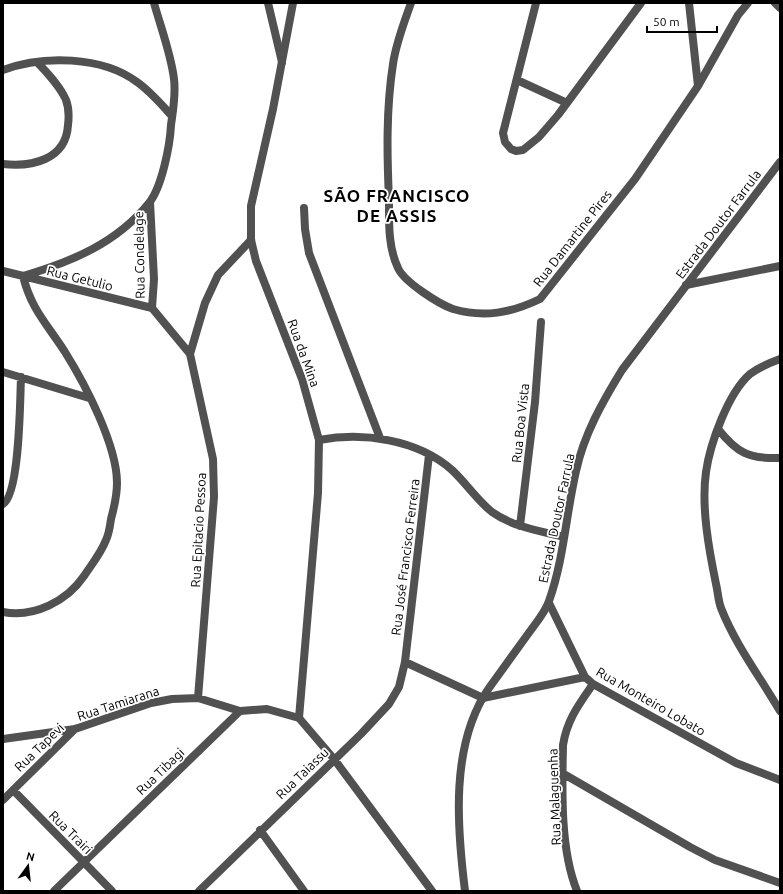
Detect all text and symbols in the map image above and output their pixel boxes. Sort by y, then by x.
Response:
scale bar [647,8,717,34]
text: 50 m [653,15,680,28]
street label: Estrada Doutor Farrula [673,167,763,281]
district label: SÃO FRANCISCO DE ASSIS [323,186,471,225]
street label: Rua Damartine Pires [530,187,614,289]
street label: Rua Condelage [131,211,147,299]
street label: Rua Getulio [45,263,115,293]
street label: Rua da Mina [285,317,323,389]
street label: Rua Boa Vista [509,383,531,463]
street label: Estrada Doutor Farrula [535,452,577,584]
street label: Rua Epitacio Pessoa [188,472,208,588]
street label: Rua José Francisco Ferreira [388,478,422,636]
street label: Rua Monteiro Lobato [594,664,708,738]
street label: Rua Tamiarana [75,683,161,723]
street label: Rua Tapevi [12,720,66,774]
street label: Rua Tibagi [133,745,187,797]
street label: Rua Taiassu [273,745,331,801]
street label: Rua Malaguenha [545,748,563,846]
street label: Rua Trairi [47,808,95,856]
north arrow [8,846,48,886]
text: N [25,849,36,863]

